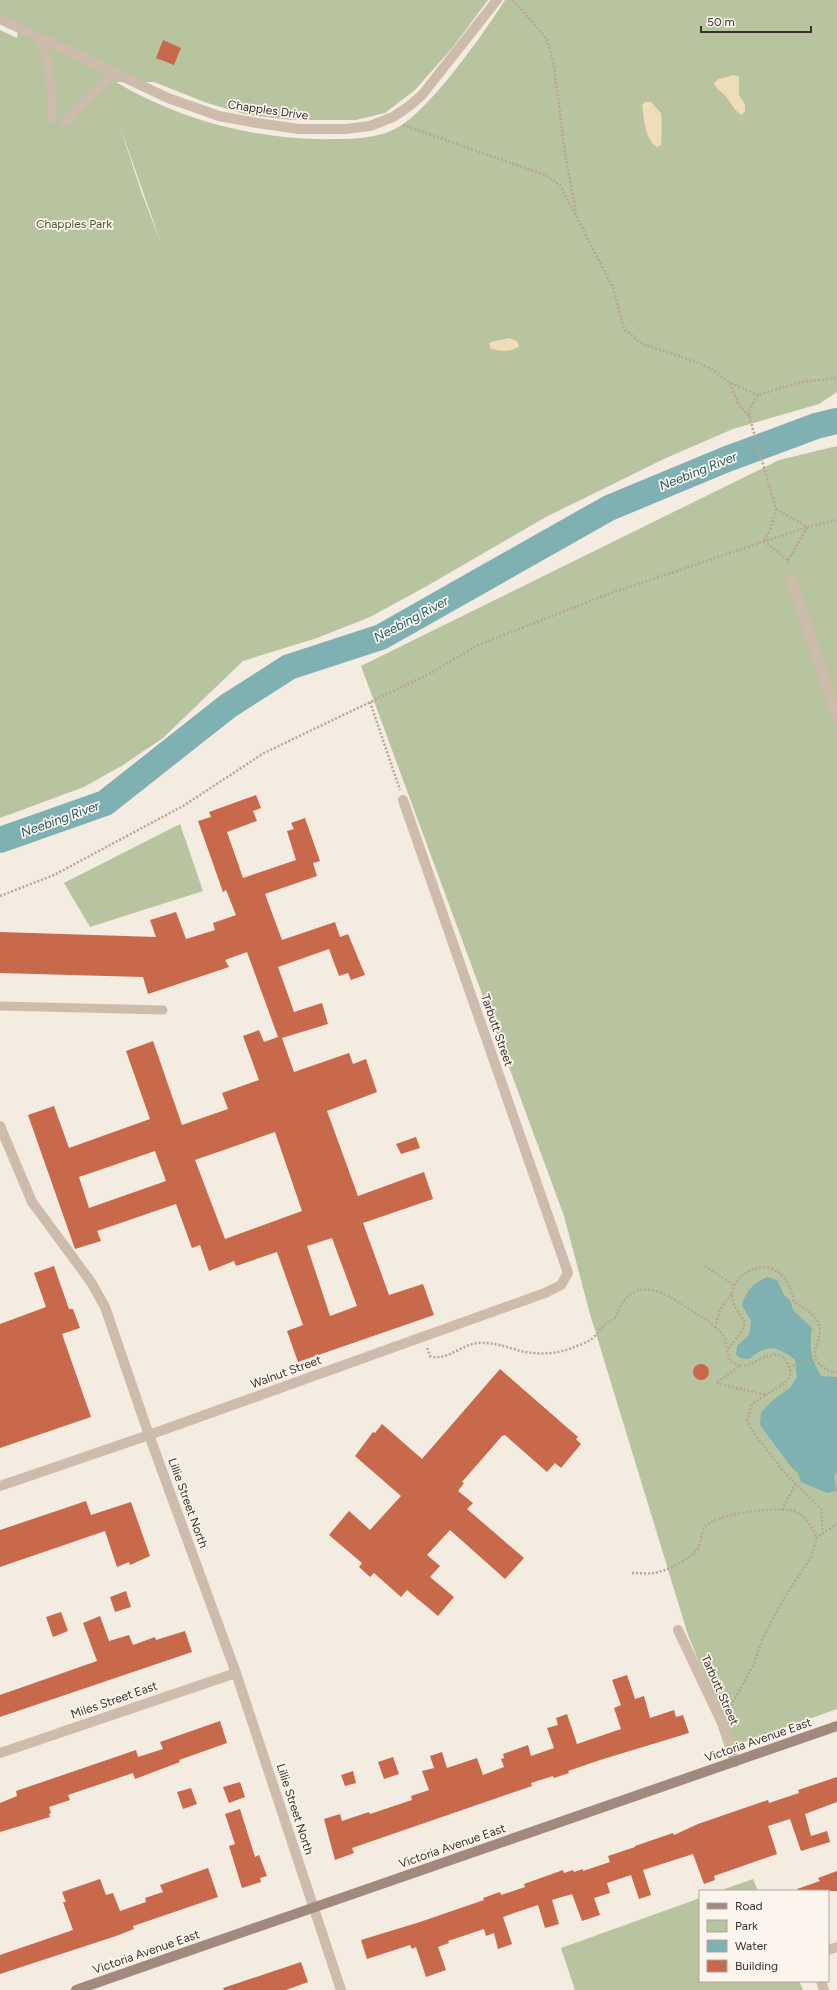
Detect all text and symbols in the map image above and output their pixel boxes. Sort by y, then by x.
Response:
scale bar [701,8,811,34]
text: 50 m [707,15,735,29]
street label: Chapples Drive [227,97,310,123]
park label: Chapples Park [36,217,112,231]
water label: Neebing River [657,448,740,493]
water label: Neebing River [371,593,451,645]
water label: Neebing River [19,798,102,840]
street label: Tarbutt Street [478,992,516,1068]
street label: Walnut Street [249,1353,324,1391]
street label: Lillie Street North [165,1456,211,1550]
street label: Tarbutt Street [698,1653,742,1728]
street label: Miles Street East [69,1678,160,1721]
street label: Victoria Avenue East [703,1715,814,1765]
street label: Lillie Street North [274,1762,316,1856]
street label: Victoria Avenue East [397,1821,508,1871]
legend [699,1890,829,1982]
text: Road [735,1899,763,1913]
text: Park [735,1919,758,1933]
street label: Victoria Avenue East [91,1927,202,1977]
text: Water [735,1939,767,1953]
text: Building [735,1959,778,1973]

